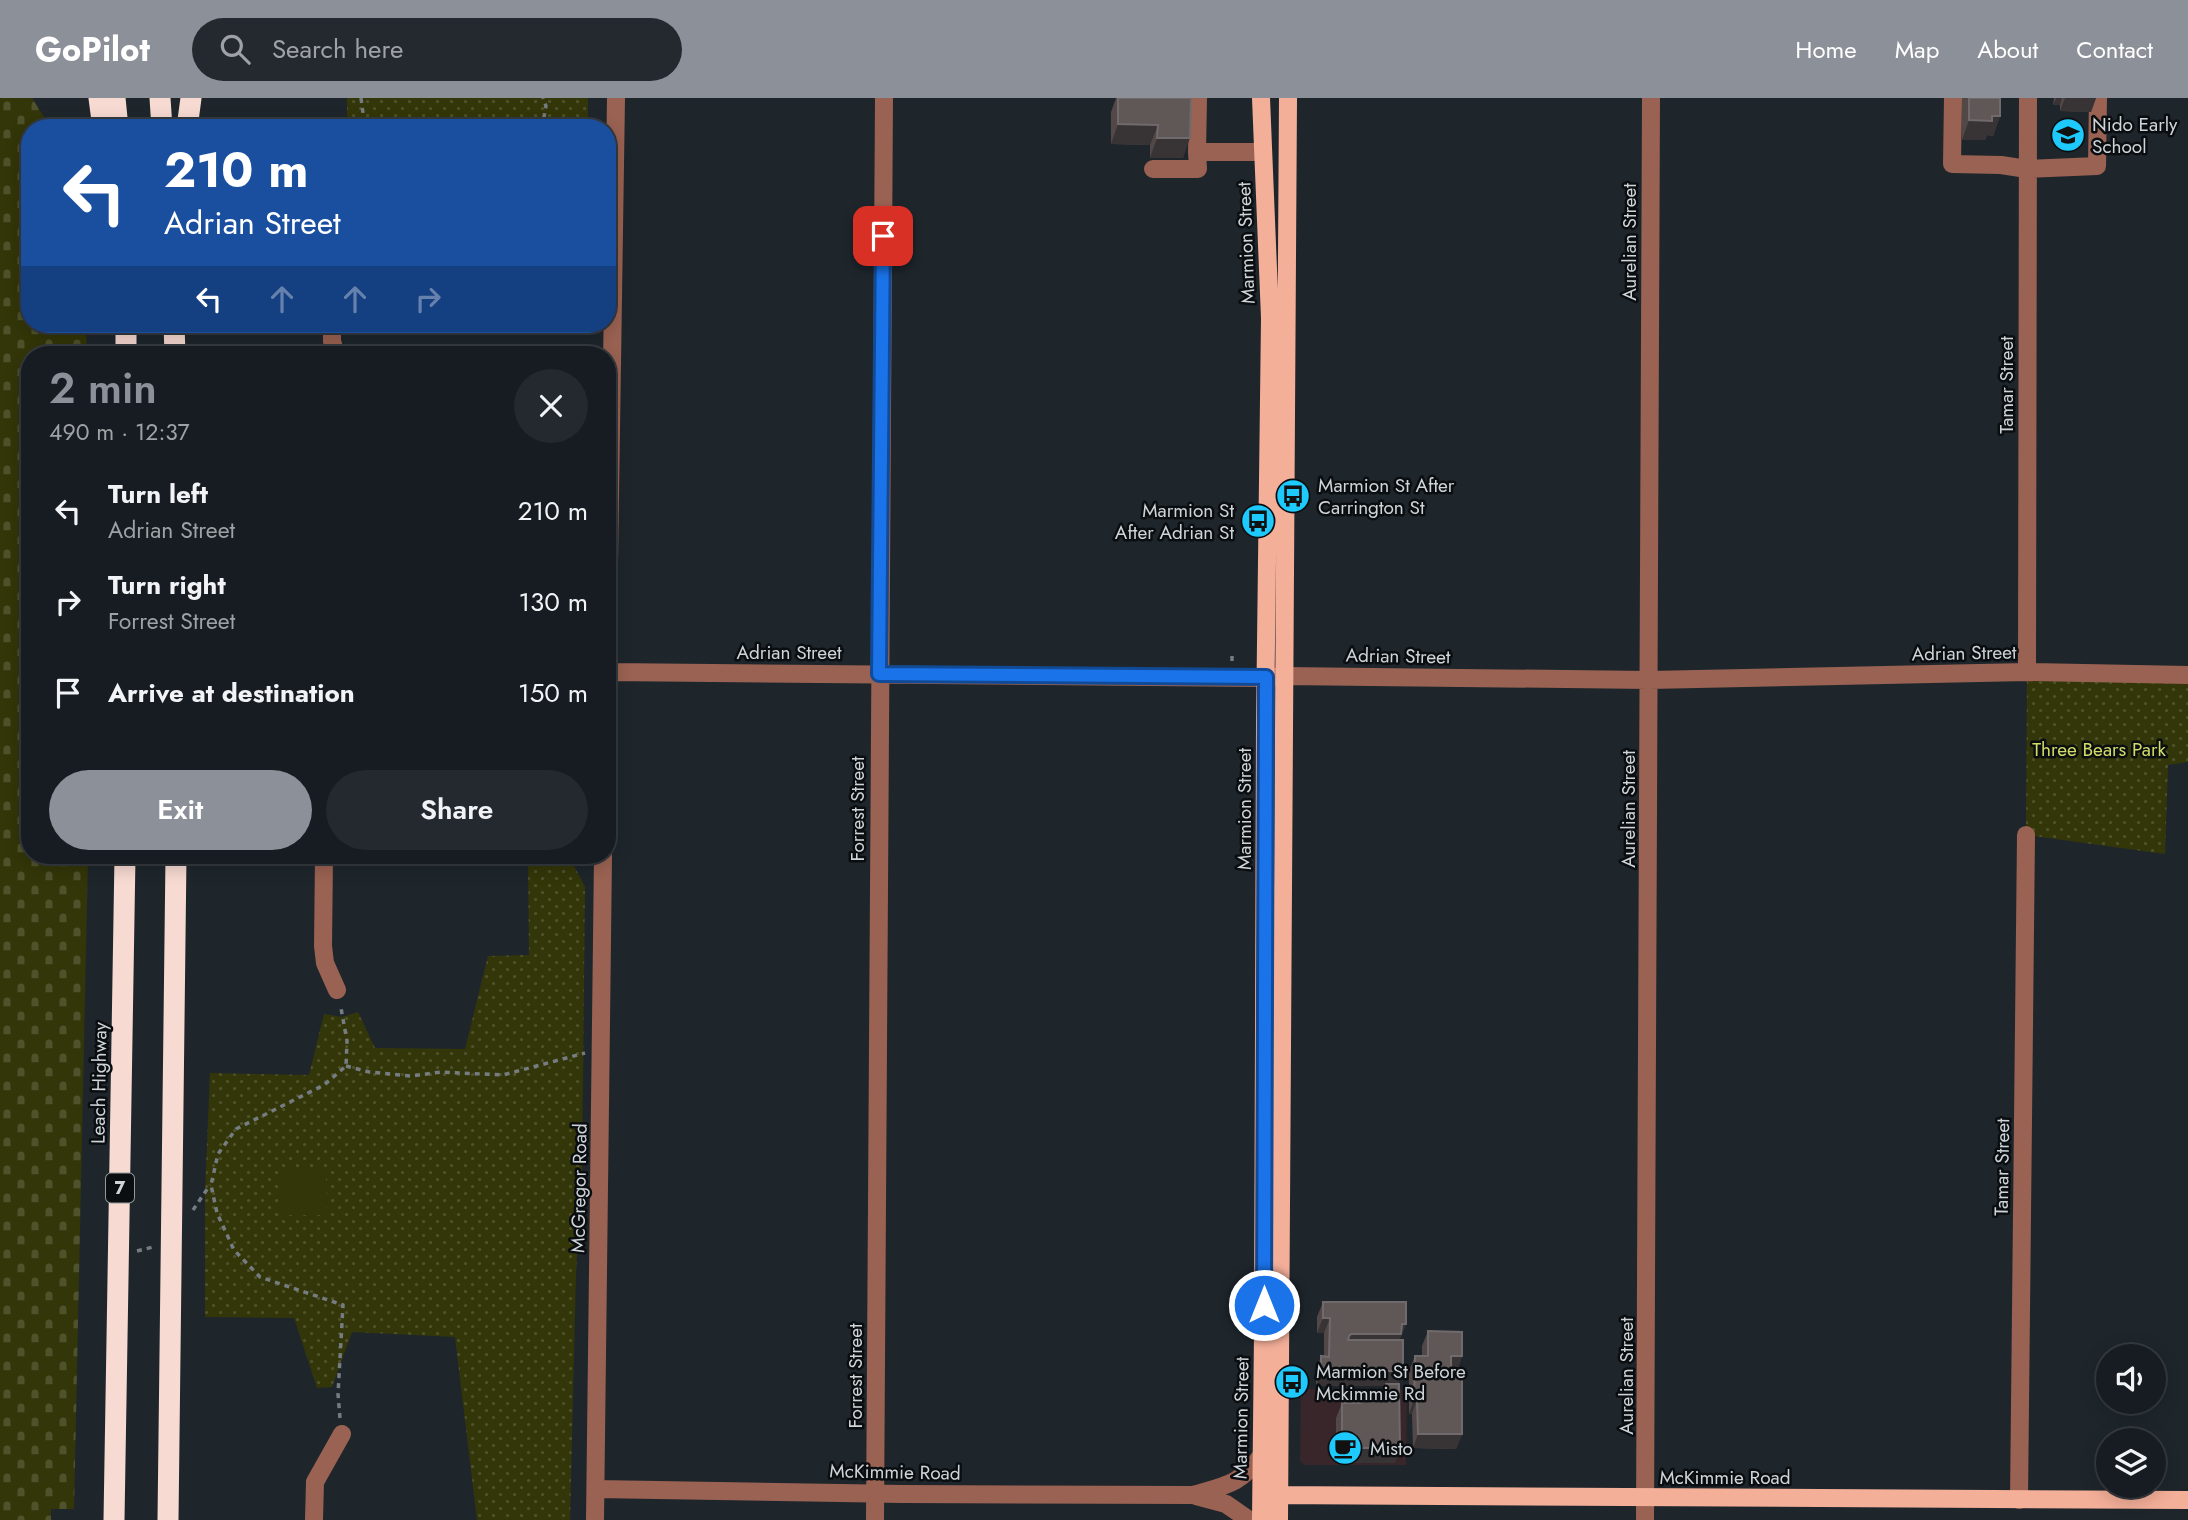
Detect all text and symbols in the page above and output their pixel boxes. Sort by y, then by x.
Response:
search box [192,18,682,81]
text: GoPilot [35,26,150,73]
icon: search [216,30,254,68]
text: Search here [272,30,403,68]
text: Home [1795,32,1857,67]
text: Map [1895,32,1939,67]
text: About [1977,32,2038,67]
text: Contact [2076,32,2153,67]
place label: Nido Early School [2092,111,2178,160]
school or university icon: Nido Early School [2049,116,2087,154]
text: 210 m [164,135,308,205]
icon: left [49,147,140,238]
street label: Marmion Street [1230,181,1262,305]
street label: Aurelian Street [1616,183,1643,301]
text: Adrian Street [164,200,341,246]
pin [853,206,913,266]
icon: arrive [864,217,902,255]
icon: left [190,280,228,318]
icon: ahead [263,280,301,318]
icon: ahead [336,280,374,318]
icon: right [409,280,447,318]
street label: Tamar Street [1993,336,2020,434]
text: 2 min [49,358,157,419]
button: close [514,369,588,443]
text: 490 m · 12:37 [49,415,190,449]
place label: Marmion St After Carrington St [1318,472,1455,521]
text: Turn left [108,475,208,513]
bus stop icon: Marmion St After Carrington St [1274,477,1312,515]
icon: left [49,492,87,530]
text: 210 m [518,492,588,530]
place label: Marmion St After Adrian St [1115,497,1234,546]
bus stop icon: Marmion St After Adrian St [1239,502,1277,540]
text: Adrian Street [108,513,235,547]
text: Turn right [108,566,226,604]
icon: right [49,583,87,621]
text: 130 m [518,583,588,621]
text: Forrest Street [108,604,235,638]
street label: Adrian Street [737,639,842,666]
street label: Adrian Street [1911,639,2017,667]
street label: Adrian Street [1345,642,1451,670]
icon: arrive [49,674,87,712]
text: Arrive at destination [108,674,355,712]
text: 150 m [518,674,588,712]
park label: Three Bears Park [2032,736,2166,763]
street label: Marmion Street [1231,747,1258,870]
street label: Aurelian Street [1615,750,1642,868]
street label: Forrest Street [844,756,871,862]
button: Exit [49,770,312,850]
button: Share [326,770,588,850]
street label: Leach Highway [84,1021,114,1144]
street label: Tamar Street [1988,1118,2016,1216]
street label: McGregor Road [564,1123,594,1253]
road number: 7 [106,1174,134,1203]
position arrow [1227,1268,1301,1342]
street label: Aurelian Street [1613,1317,1640,1435]
street label: Forrest Street [842,1323,869,1429]
map controls [2096,1344,2166,1498]
button: sound [2096,1344,2166,1414]
street label: Marmion Street [1226,1356,1256,1479]
place label: Marmion St Before Mckimmie Rd [1316,1358,1466,1407]
bus stop icon: Marmion St Before Mckimmie Rd [1273,1363,1311,1401]
button: layers [2096,1428,2166,1498]
cafe icon: Misto [1326,1429,1364,1467]
place label: Misto [1370,1435,1413,1462]
street label: McKimmie Road [829,1457,961,1487]
street label: McKimmie Road [1659,1464,1791,1491]

